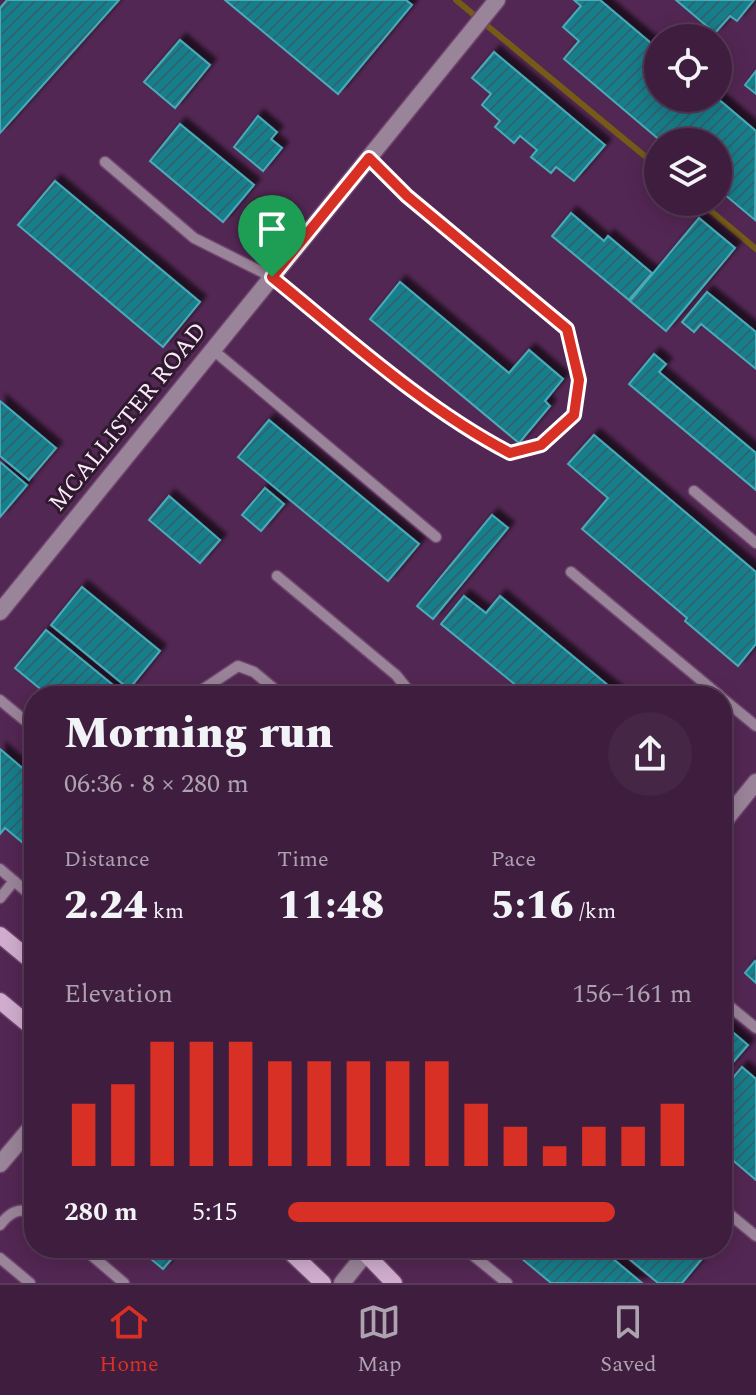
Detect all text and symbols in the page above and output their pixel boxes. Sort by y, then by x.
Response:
map controls [644,24,732,216]
button: locate [644,24,732,112]
button: layers [644,128,732,216]
pin [238,195,306,277]
icon: arrive [250,207,294,251]
street label: MCALLISTER ROAD [40,315,216,519]
text: Morning run [64,700,333,767]
button: share [608,712,692,796]
text: 06:36 · 8 × 280 m [64,764,249,804]
text: Distance [64,843,150,876]
text: Time [277,843,329,876]
text: Pace [491,843,536,876]
text: 2.24 [64,876,147,937]
text: 11:48 [277,876,385,937]
text: 5:16 [491,876,574,937]
text: km [147,895,184,928]
text: /km [574,895,616,928]
text: Elevation [64,974,173,1014]
text: 156–161 m [572,974,692,1014]
text: 280 m [64,1192,138,1232]
text: 5:15 [192,1192,238,1232]
tab: Home [99,1300,159,1381]
tab: Map [357,1300,402,1381]
tab: Saved [600,1300,657,1381]

